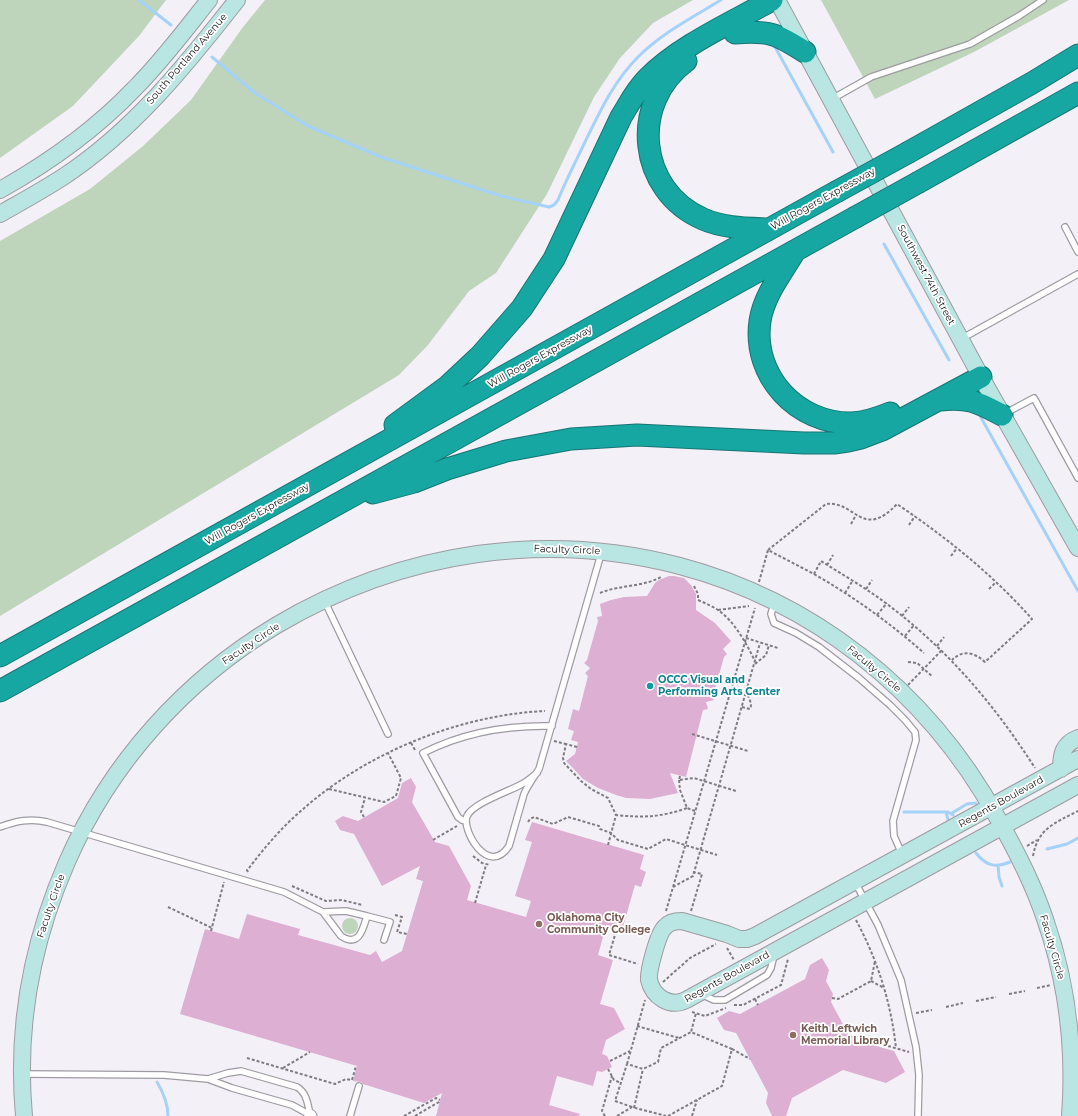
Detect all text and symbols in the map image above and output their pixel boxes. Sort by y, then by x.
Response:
street label: South Portland Avenue [144,11,230,107]
street label: Will Rogers Expressway [769,165,877,233]
street label: Southwest 74th Street [895,223,957,327]
street label: Will Rogers Expressway [486,323,594,391]
street label: Will Rogers Expressway [203,480,311,548]
street label: Faculty Circle [533,543,601,557]
street label: Faculty Circle [220,620,282,668]
street label: Faculty Circle [845,643,903,695]
place label: OCCC Visual and Performing Arts Center [658,674,780,698]
marker: OCCC Visual and Performing Arts Center [645,681,655,691]
street label: Regents Boulevard [956,774,1046,830]
street label: Faculty Circle [34,873,68,939]
place label: Oklahoma City Community College [547,912,651,936]
street label: Faculty Circle [1037,913,1067,981]
marker: Oklahoma City Community College [534,919,544,929]
street label: Regents Boulevard [682,949,772,1005]
place label: Keith Leftwich Memorial Library [801,1023,890,1046]
marker: Keith Leftwich Memorial Library [788,1030,798,1040]

